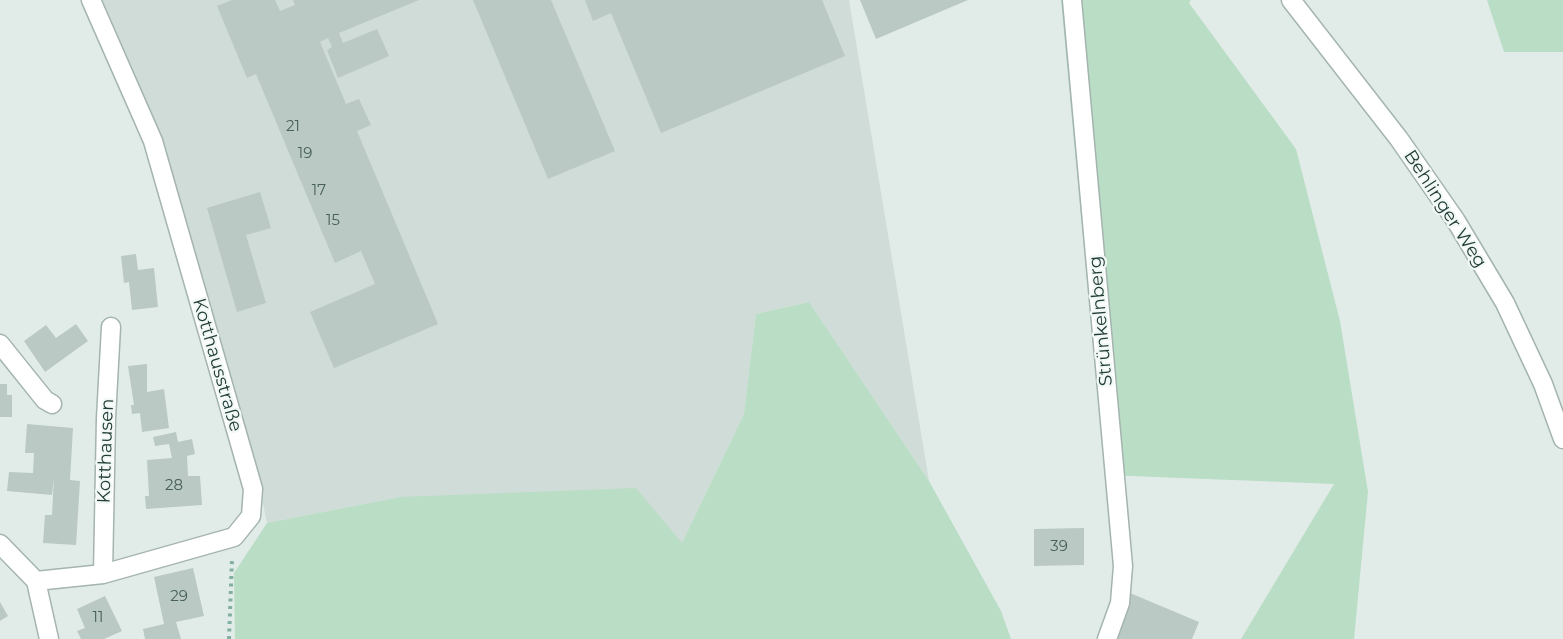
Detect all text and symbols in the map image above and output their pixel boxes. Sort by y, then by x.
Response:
house number: 21 [286,118,300,136]
house number: 19 [298,145,312,163]
street label: Behlinger Weg [1399,146,1491,272]
house number: 17 [312,182,326,200]
house number: 15 [326,212,340,230]
street label: Strünkelnberg [1085,255,1117,387]
street label: Kotthausstraße [188,296,246,434]
street label: Kotthausen [93,398,119,504]
house number: 28 [165,477,183,495]
house number: 39 [1050,538,1068,556]
house number: 29 [170,588,188,606]
house number: 11 [93,609,103,627]

